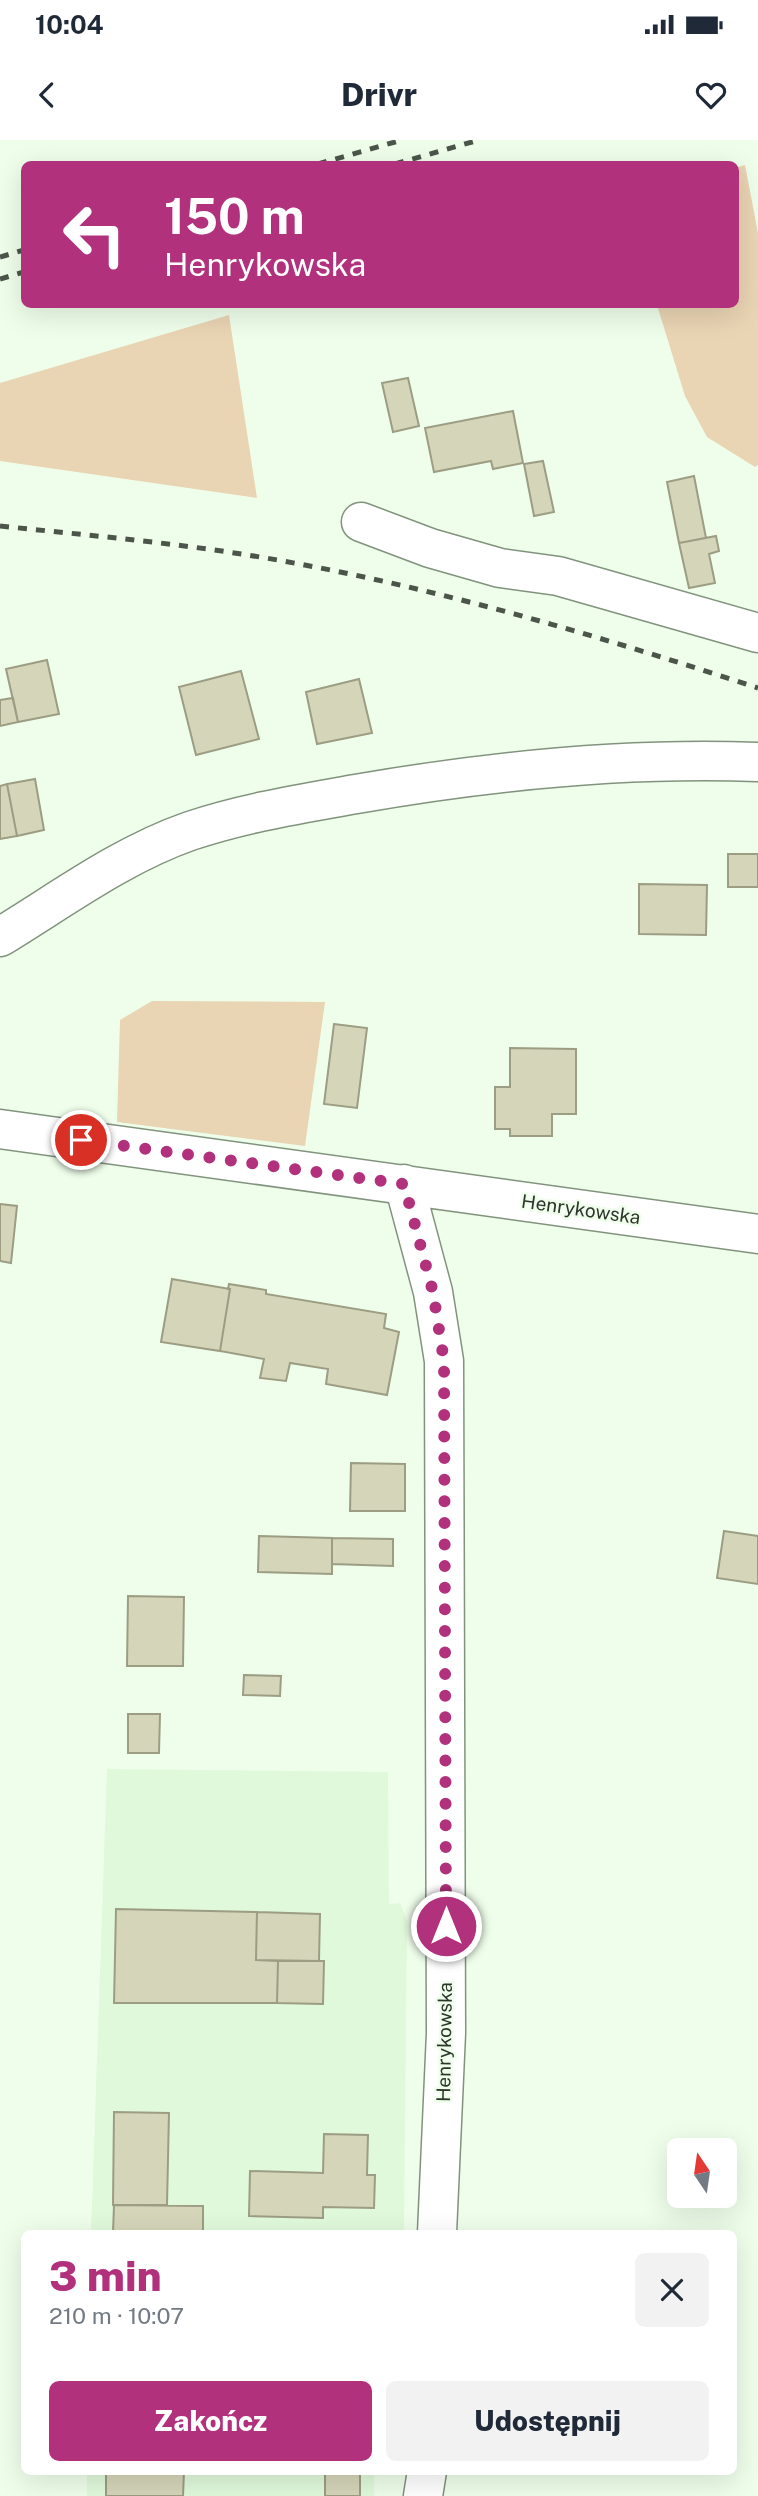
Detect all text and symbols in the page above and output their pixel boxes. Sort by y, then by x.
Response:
text: 10:04 [35,9,104,40]
icon: back [28,76,66,114]
text: Drivr [341,76,417,113]
icon: heart [692,76,730,114]
text: 150 m [164,187,305,245]
icon: left [49,189,140,280]
text: Henrykowska [164,246,366,283]
pin [51,1110,111,1170]
icon: arrive [62,1121,100,1159]
street label: Henrykowska [520,1190,642,1228]
position arrow [409,1889,483,1963]
street label: Henrykowska [432,1982,456,2102]
north arrow [667,2138,737,2208]
map controls [667,2138,737,2208]
text: 3 min [49,2251,162,2300]
button: close [635,2253,709,2327]
text: 210 m · 10:07 [49,2302,184,2329]
button: Zakończ [49,2381,372,2461]
button: Udostępnij [386,2381,709,2461]

